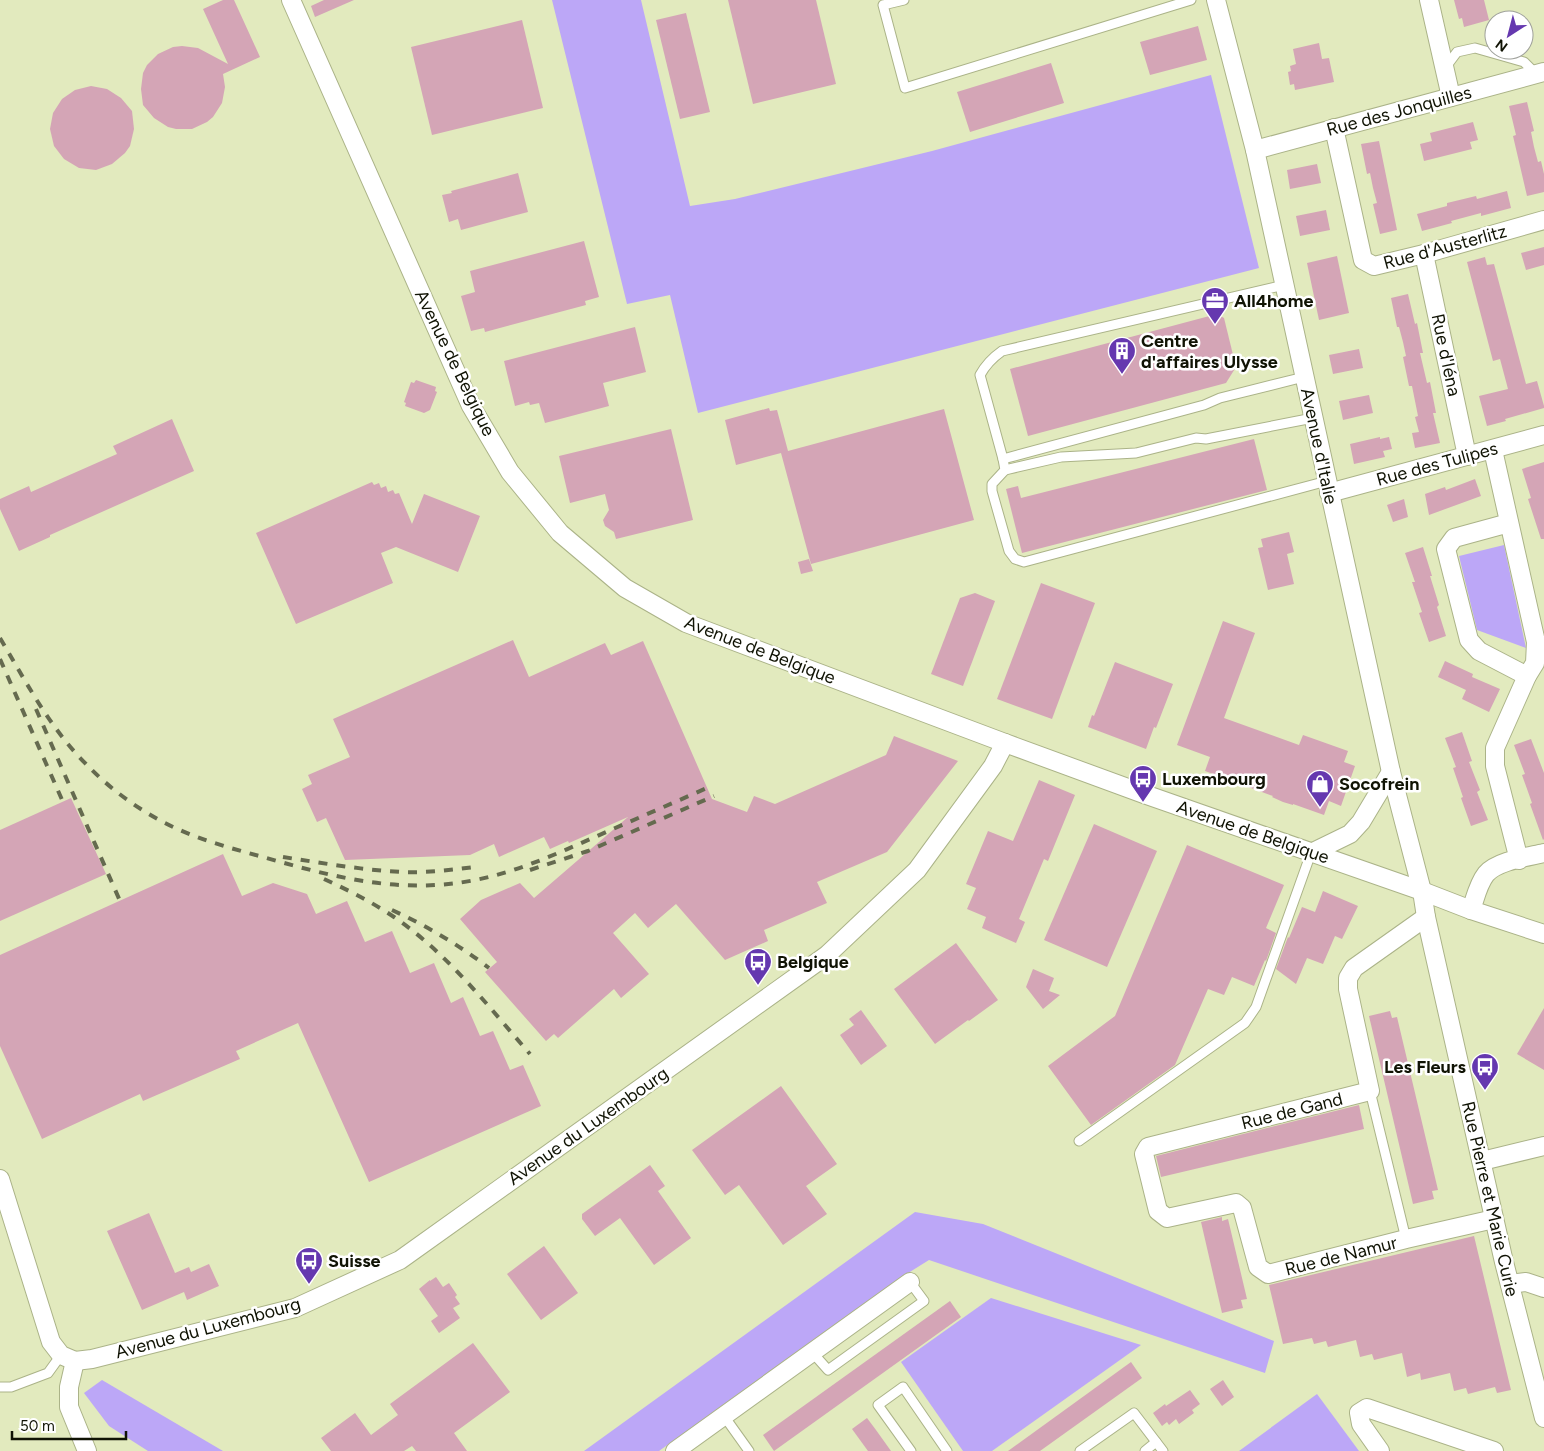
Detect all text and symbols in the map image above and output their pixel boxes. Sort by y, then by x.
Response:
north arrow [1484,10,1534,60]
text: N [1492,35,1511,55]
street label: Rue des Jonquilles [1324,81,1474,141]
street label: Rue d'Austerlitz [1381,220,1509,274]
street label: Avenue de Belgique [410,286,500,440]
office icon: All4home [1200,286,1230,325]
place label: All4home [1234,290,1314,312]
street label: Rue d'Iéna [1427,312,1465,398]
place label: Centre d'affaires Ulysse [1141,330,1278,373]
building icon: Centre d'affaires Ulysse [1107,336,1137,375]
street label: Avenue d'Italie [1296,386,1342,506]
street label: Rue des Tulipes [1374,437,1500,491]
street label: Avenue de Belgique [681,611,839,689]
bus stop icon: Luxembourg [1128,764,1158,803]
place label: Luxembourg [1162,768,1266,790]
shop icon: Socofrein [1305,769,1335,808]
place label: Socofrein [1339,773,1419,795]
street label: Avenue de Belgique [1174,796,1332,868]
bus stop icon: Belgique [743,947,773,986]
place label: Belgique [777,951,849,973]
bus stop icon: Les Fleurs [1470,1052,1500,1091]
place label: Les Fleurs [1384,1056,1467,1078]
street label: Avenue du Luxembourg [503,1062,673,1190]
street label: Rue de Gand [1239,1088,1345,1134]
street label: Rue Pierre et Marie Curie [1457,1099,1523,1299]
street label: Rue de Namur [1283,1231,1399,1281]
bus stop icon: Suisse [294,1246,324,1285]
place label: Suisse [328,1250,381,1272]
street label: Avenue du Luxembourg [113,1293,303,1363]
scale bar [12,1408,126,1440]
text: 50 m [20,1417,55,1435]

